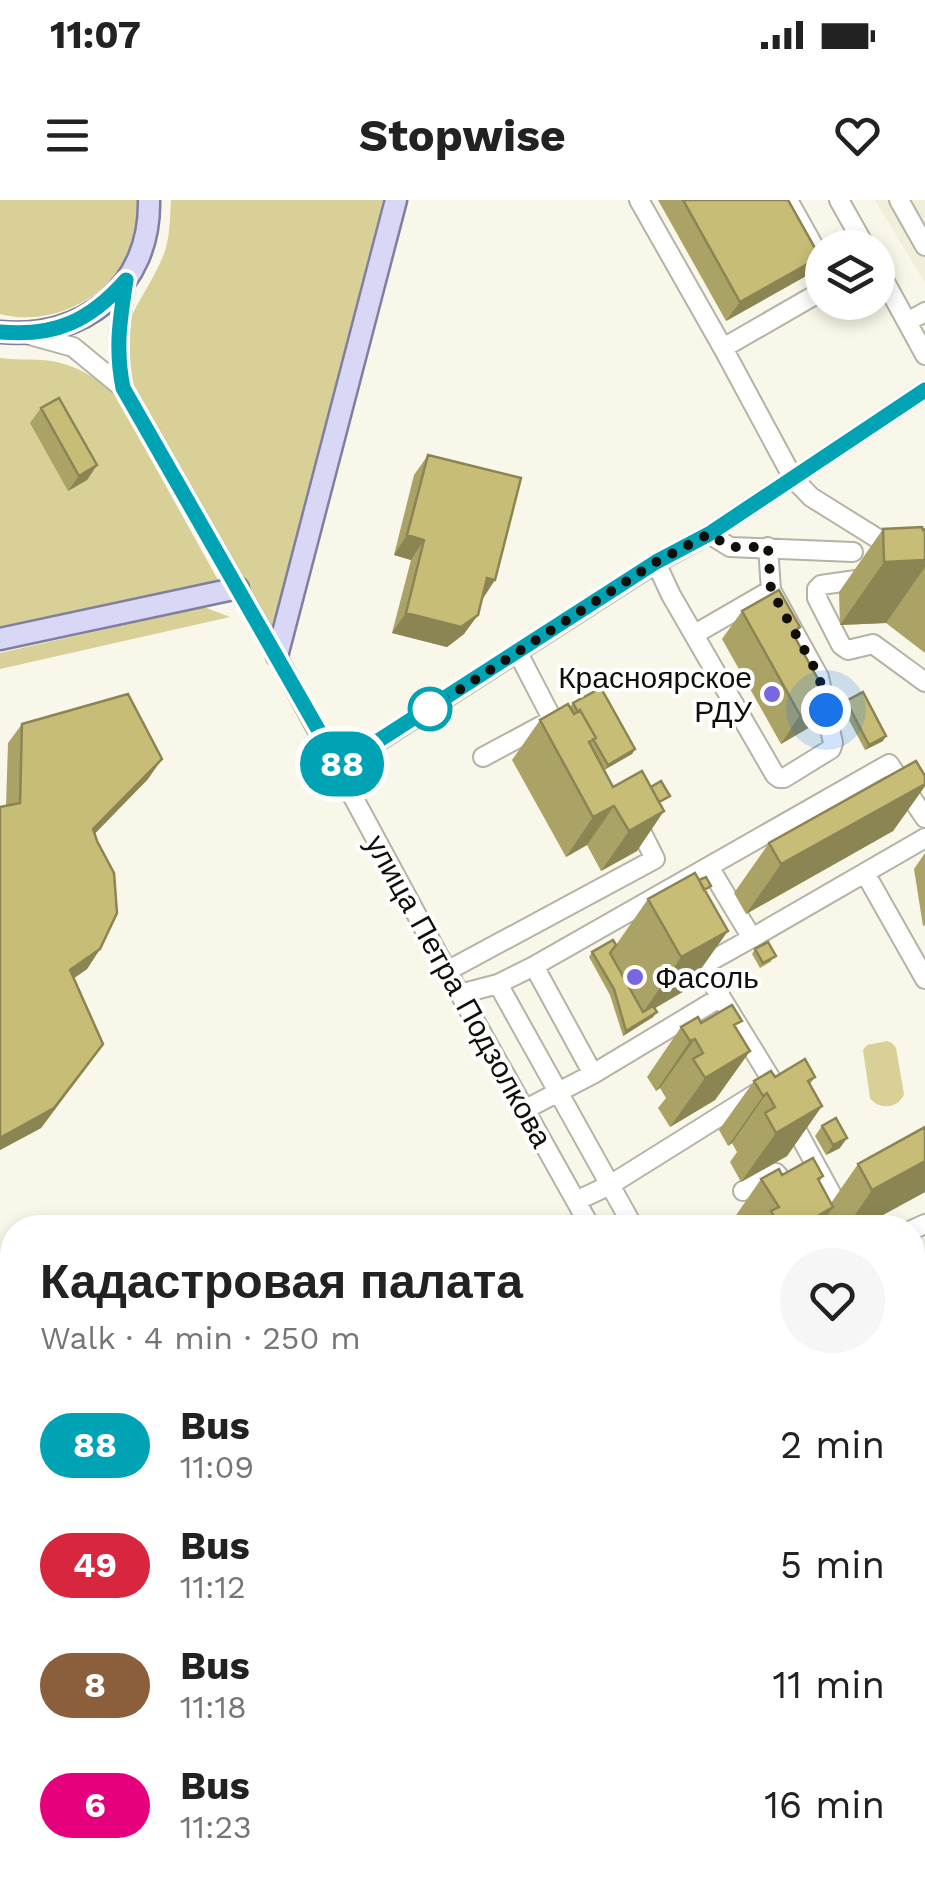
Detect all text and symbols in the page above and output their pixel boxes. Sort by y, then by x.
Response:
text: 11:07 [50,13,141,57]
icon: menu [40,108,95,163]
icon: heart [830,108,885,163]
text: Stopwise [359,109,566,162]
map controls [805,230,895,320]
button: layers [805,230,895,320]
place label: Красноярское РДУ [558,660,753,729]
marker: Красноярское РДУ [761,683,783,705]
your location [801,685,851,735]
unlabelled marker [409,688,451,730]
line badge: 88 [297,732,387,796]
text: 88 [320,743,364,785]
street label: улица Петра Подзолкова [358,829,560,1154]
place label: Фасоль [655,960,759,995]
marker: Фасоль [624,966,646,988]
button: heart [780,1248,885,1353]
text: Кадастровая палата [40,1253,523,1310]
text: Walk · 4 min · 250 m [40,1319,361,1357]
text: Bus [180,1404,250,1448]
text: 2 min [780,1423,885,1467]
text: 88 [73,1424,117,1466]
text: 11:09 [180,1448,254,1486]
text: Bus [180,1524,250,1568]
text: 5 min [780,1543,885,1587]
text: 49 [73,1544,117,1586]
text: 11:12 [180,1568,246,1606]
text: Bus [180,1644,250,1688]
text: 11 min [773,1663,885,1707]
text: 8 [84,1664,106,1706]
text: 11:18 [180,1688,247,1726]
text: Bus [180,1764,250,1808]
text: 16 min [764,1783,885,1827]
text: 6 [84,1784,106,1826]
text: 11:23 [180,1808,252,1846]

